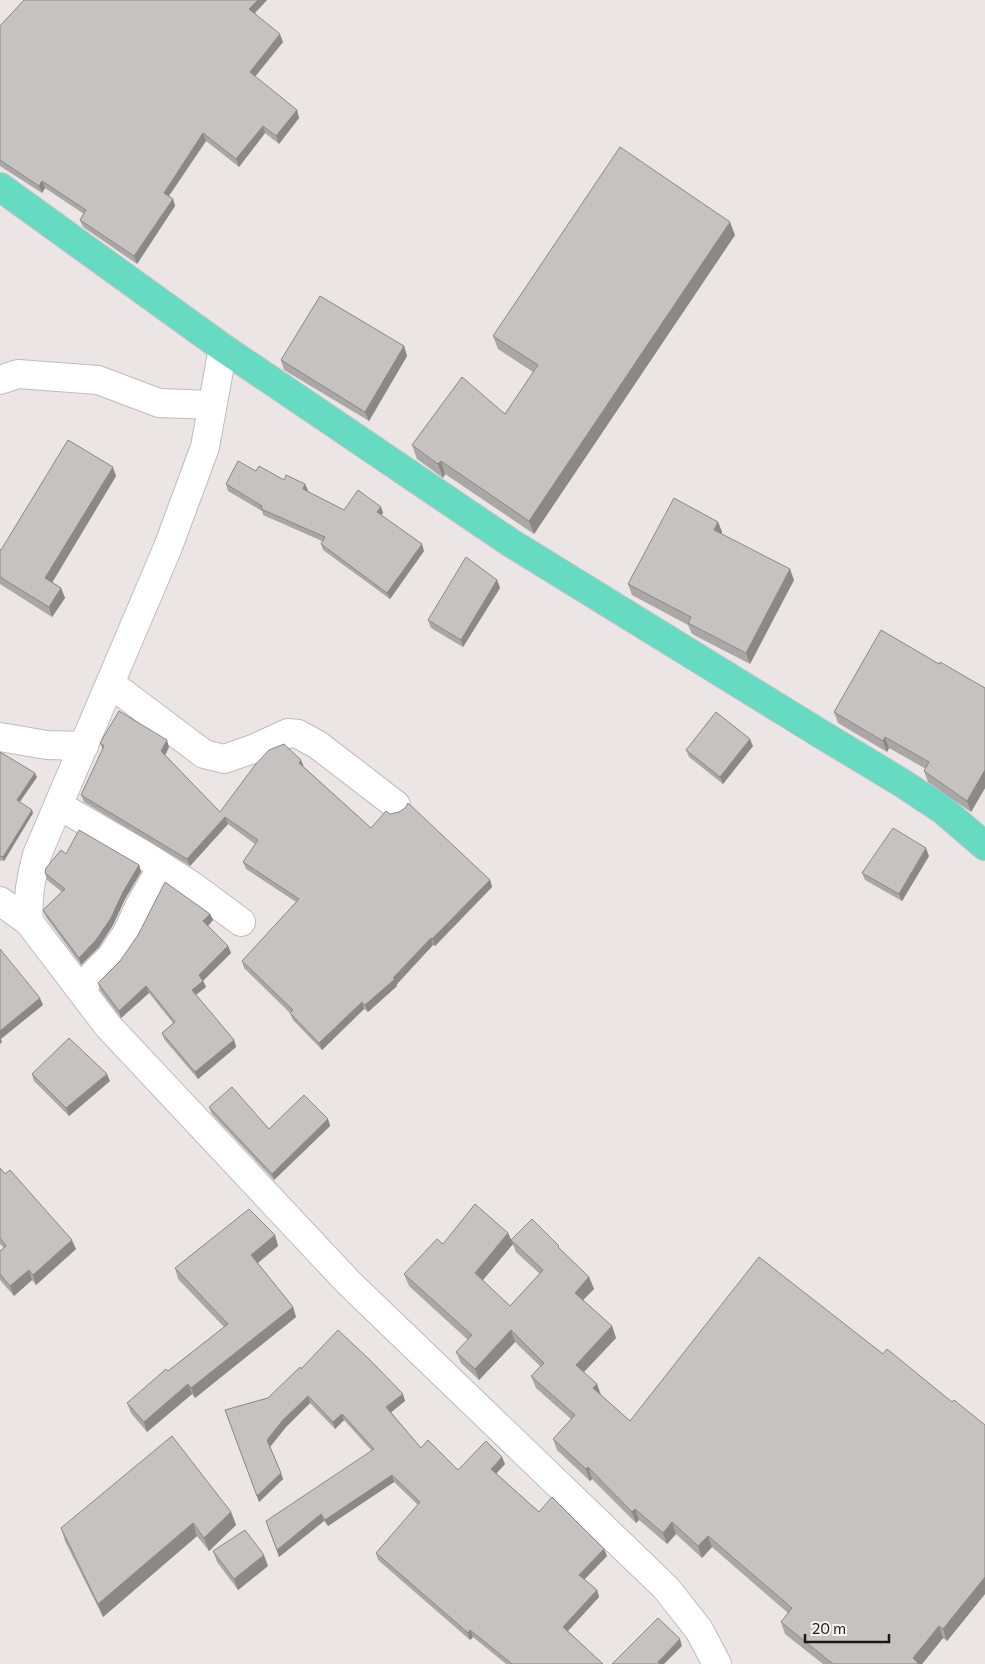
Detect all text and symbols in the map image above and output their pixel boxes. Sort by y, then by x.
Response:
scale bar [805,1612,889,1644]
text: 20 m [812,1619,846,1637]

